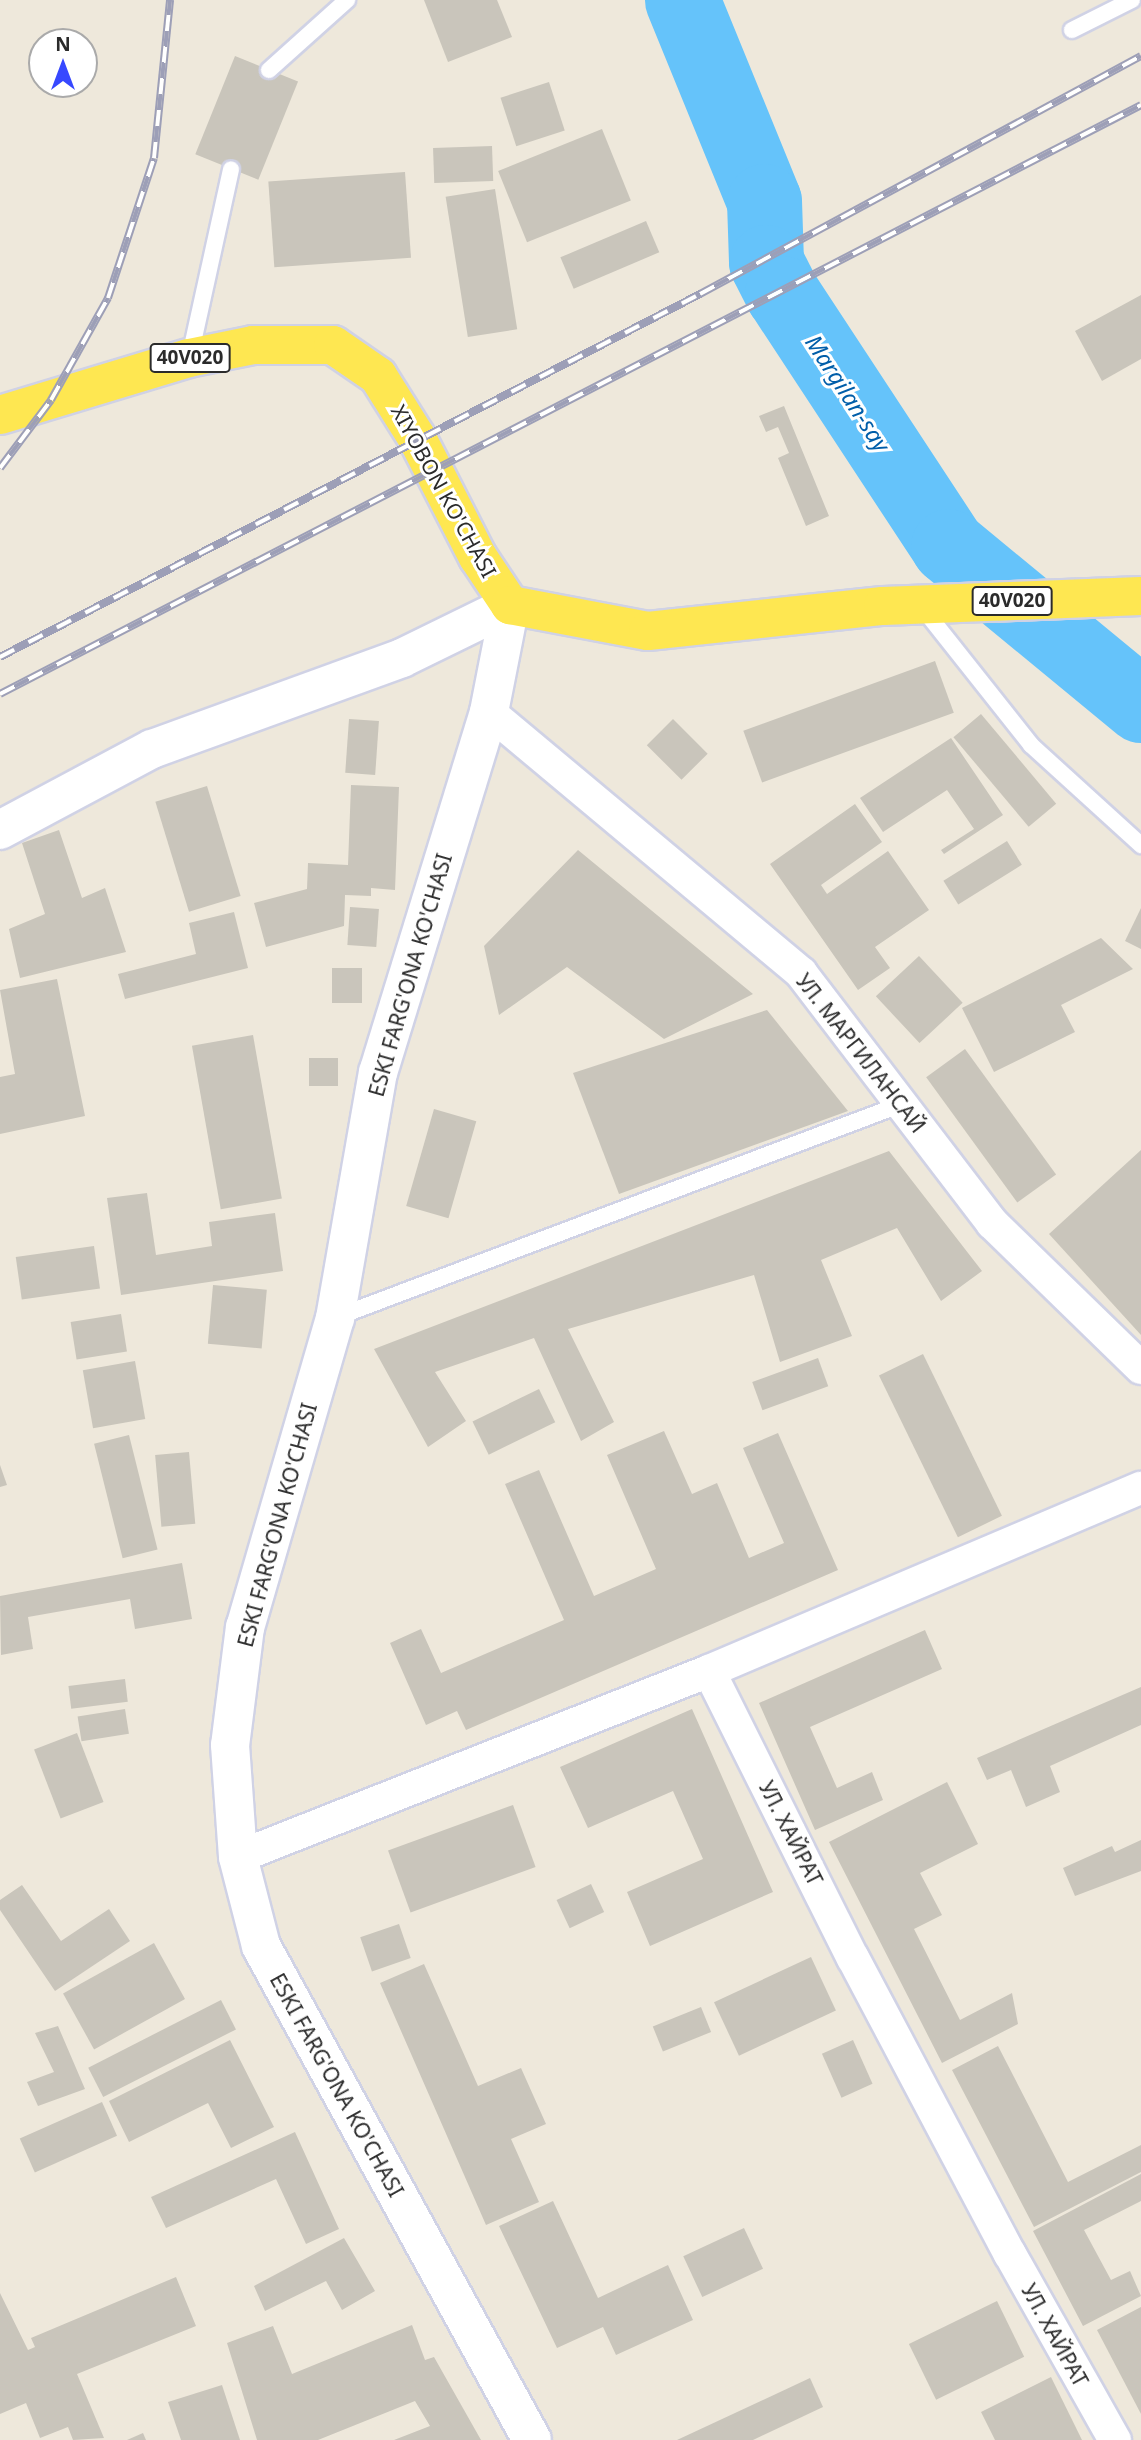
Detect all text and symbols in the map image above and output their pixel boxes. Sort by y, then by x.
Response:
north arrow [28,28,98,98]
text: N [55,31,71,57]
water label: Margilan-say [800,329,896,457]
road number: 40V020 [148,342,232,374]
street label: XIYOBON KO'CHASI [386,400,502,582]
road number: 40V020 [970,586,1054,616]
street label: ESKI FARG'ONA KO'CHASI [363,851,457,1099]
street label: УЛ. МАРГИЛАНСАЙ [791,968,931,1138]
street label: ESKI FARG'ONA KO'CHASI [232,1400,322,1650]
street label: УЛ. ХАЙРАТ [754,1777,828,1889]
street label: ESKI FARG'ONA KO'CHASI [265,1969,409,2201]
street label: УЛ. ХАЙРАТ [1016,2279,1094,2391]

